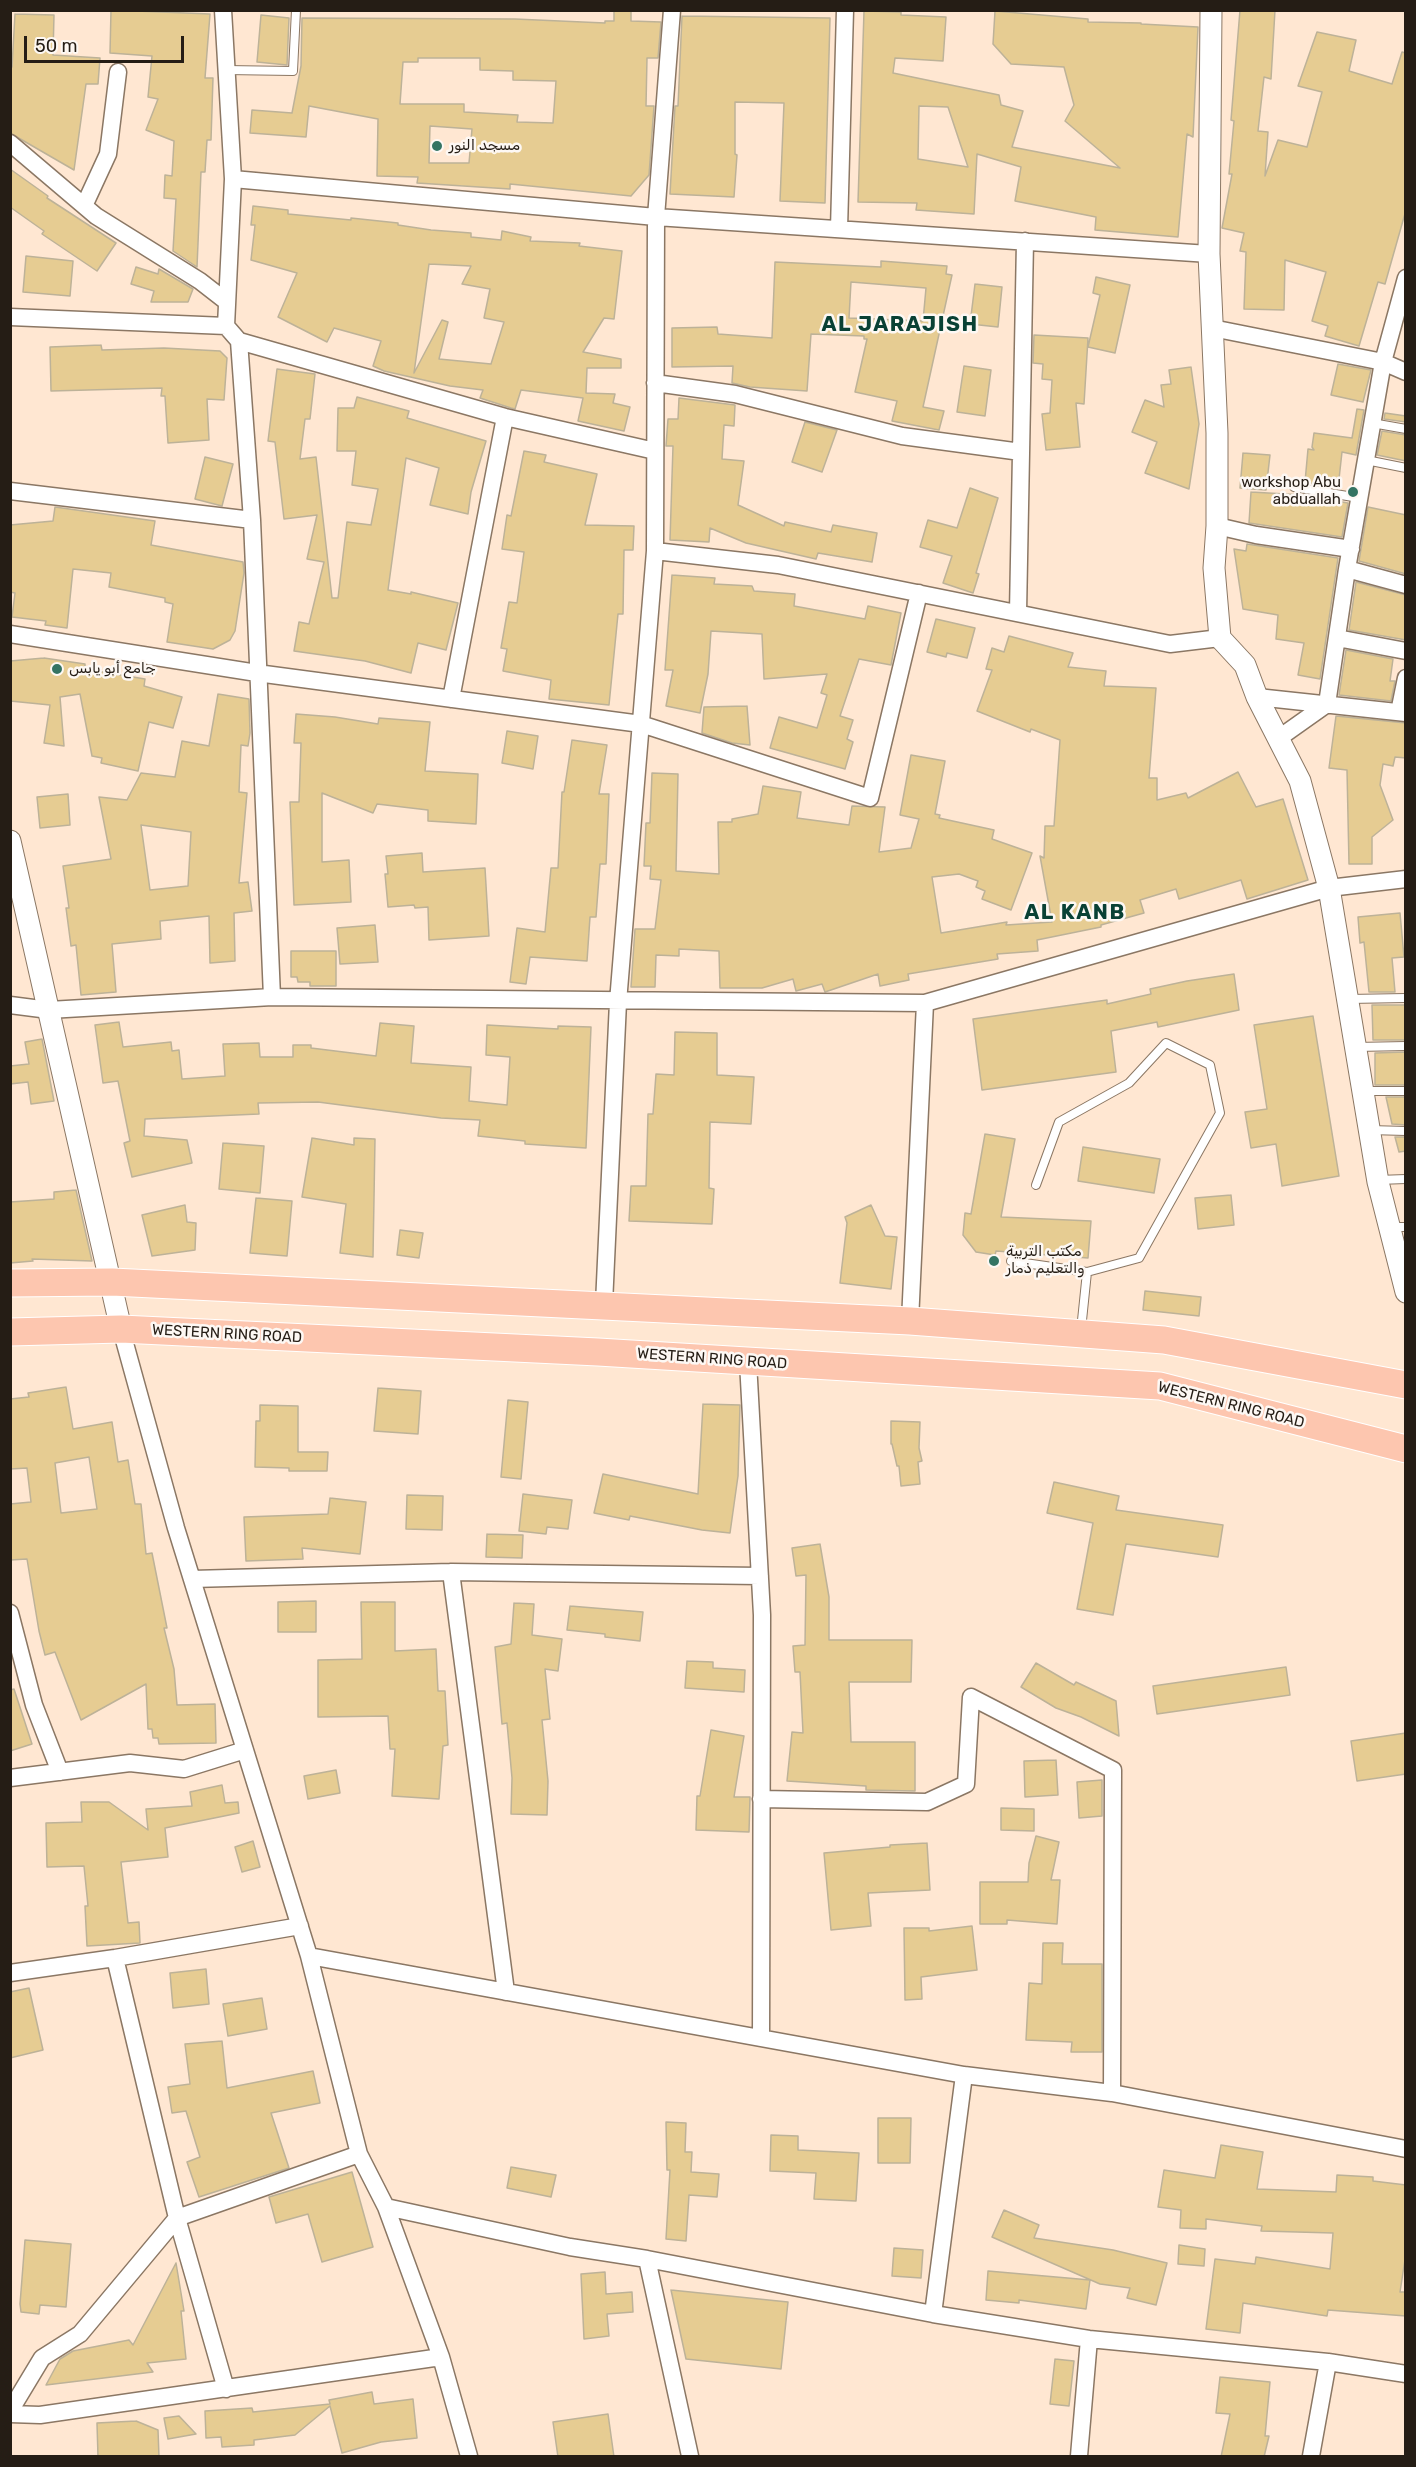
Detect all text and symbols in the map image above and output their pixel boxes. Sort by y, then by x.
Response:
scale bar [27,24,188,62]
text: 50 m [35,35,78,57]
place label: مسجد النور [449,137,520,155]
marker: مسجد النور [430,139,444,153]
district label: AL JARAJISH [821,312,979,338]
place label: workshop Abu abduallah [1241,474,1341,509]
marker: workshop Abu abduallah [1346,485,1360,499]
place label: جامع أبو يابس [69,660,156,678]
marker: جامع أبو يابس [50,662,64,676]
district label: AL KANB [1024,900,1126,926]
place label: مكتب التربية والتعليم ذمار [1006,1243,1085,1278]
marker: مكتب التربية والتعليم ذمار [987,1254,1001,1268]
street label: WESTERN RING ROAD [151,1321,303,1347]
street label: WESTERN RING ROAD [636,1345,788,1373]
street label: WESTERN RING ROAD [1156,1378,1306,1432]

